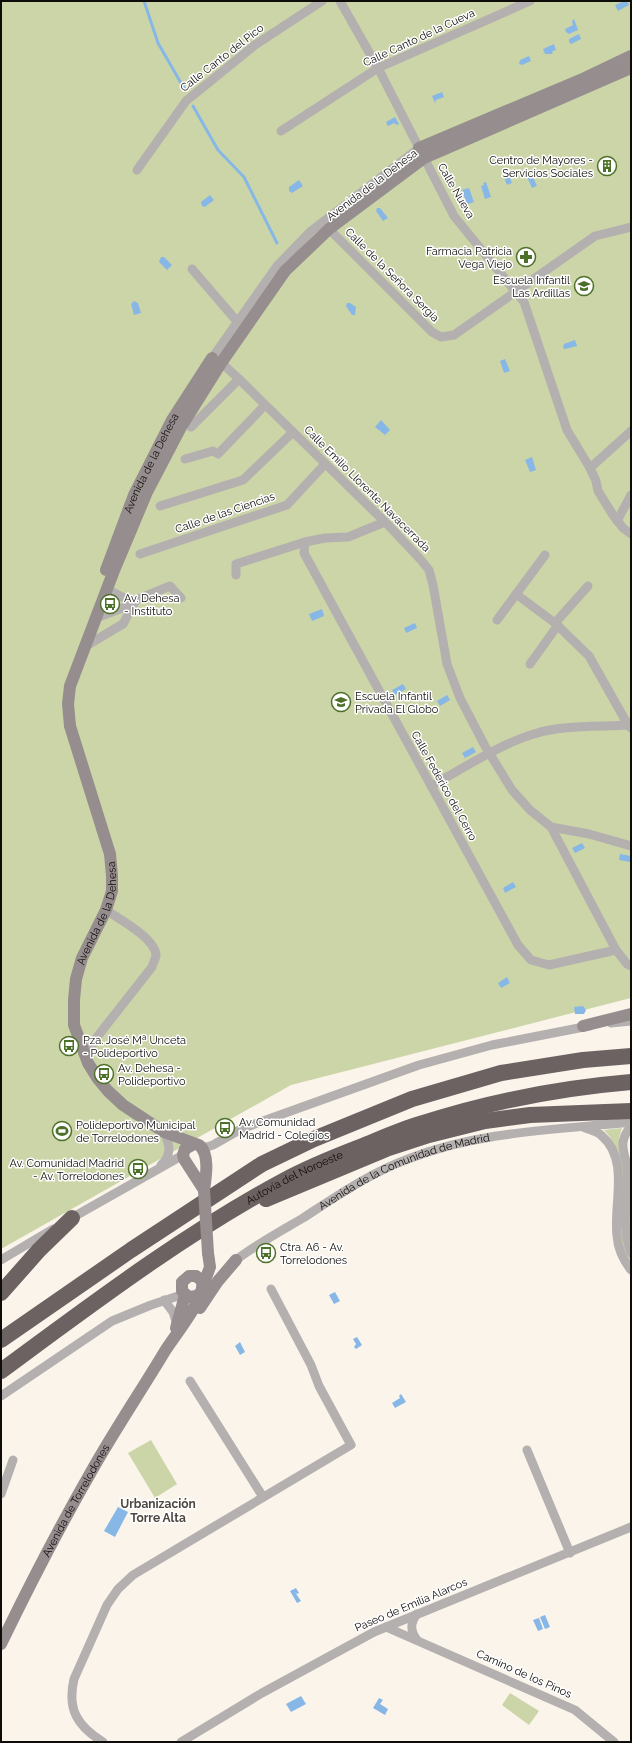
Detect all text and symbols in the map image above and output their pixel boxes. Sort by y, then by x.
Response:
street label: Calle Canto de la Cueva [361,6,477,70]
street label: Calle Canto del Pico [178,21,267,95]
street label: Avenida de la Dehesa [324,147,420,223]
place label: Centro de Mayores - Servicios Sociales [489,154,593,180]
building icon: Centro de Mayores - Servicios Sociales [596,155,618,177]
street label: Calle Nueva [435,161,477,221]
street label: Calle de la Señora Sergia [342,225,442,325]
place label: Farmacia Patricia Vega Viejo [426,245,512,271]
pharmacy icon: Farmacia Patricia Vega Viejo [515,246,537,268]
place label: Escuela Infantil Las Ardillas [493,274,570,300]
school or university icon: Escuela Infantil Las Ardillas [573,275,595,297]
street label: Avenida de la Dehesa [121,411,181,515]
street label: Calle Emilio Llorente Navacerrada [301,423,433,555]
street label: Calle de las Ciencias [173,490,277,536]
place label: Av. Dehesa - Instituto [124,592,180,618]
bus stop icon: Av. Dehesa - Instituto [99,593,121,615]
place label: Escuela Infantil Privada El Globo [355,690,439,716]
school or university icon: Escuela Infantil Privada El Globo [330,691,352,713]
street label: Calle Federico del Cerro [408,729,480,843]
street label: Avenida de la Dehesa [74,861,119,967]
place label: Pza. José Mª Unceta - Polideportivo [83,1034,186,1060]
bus stop icon: Pza. José Mª Unceta - Polideportivo [58,1035,80,1057]
place label: Av. Dehesa - Polideportivo [118,1062,186,1088]
bus stop icon: Av. Dehesa - Polideportivo [93,1063,115,1085]
place label: Av. Comunidad Madrid - Colegios [239,1116,329,1142]
bus stop icon: Av. Comunidad Madrid - Colegios [214,1117,236,1139]
place label: Polideportivo Municipal de Torrelodones [76,1119,195,1145]
sports icon: Polideportivo Municipal de Torrelodones [51,1120,73,1142]
street label: Avenida de la Comunidad de Madrid [316,1131,491,1213]
street label: Autovía del Noroeste [243,1148,345,1207]
place label: Av. Comunidad Madrid - Av. Torrelodones [9,1157,124,1183]
bus stop icon: Av. Comunidad Madrid - Av. Torrelodones [127,1158,149,1180]
place label: Ctra. A6 - Av. Torrelodones [280,1241,347,1267]
bus stop icon: Ctra. A6 - Av. Torrelodones [255,1242,277,1264]
street label: Avenida de Torrelodones [39,1442,112,1559]
district label: Urbanización Torre Alta [120,1497,196,1525]
street label: Paseo de Emilia Alarcos [353,1575,469,1635]
street label: Camino de los Pinos [474,1647,574,1701]

